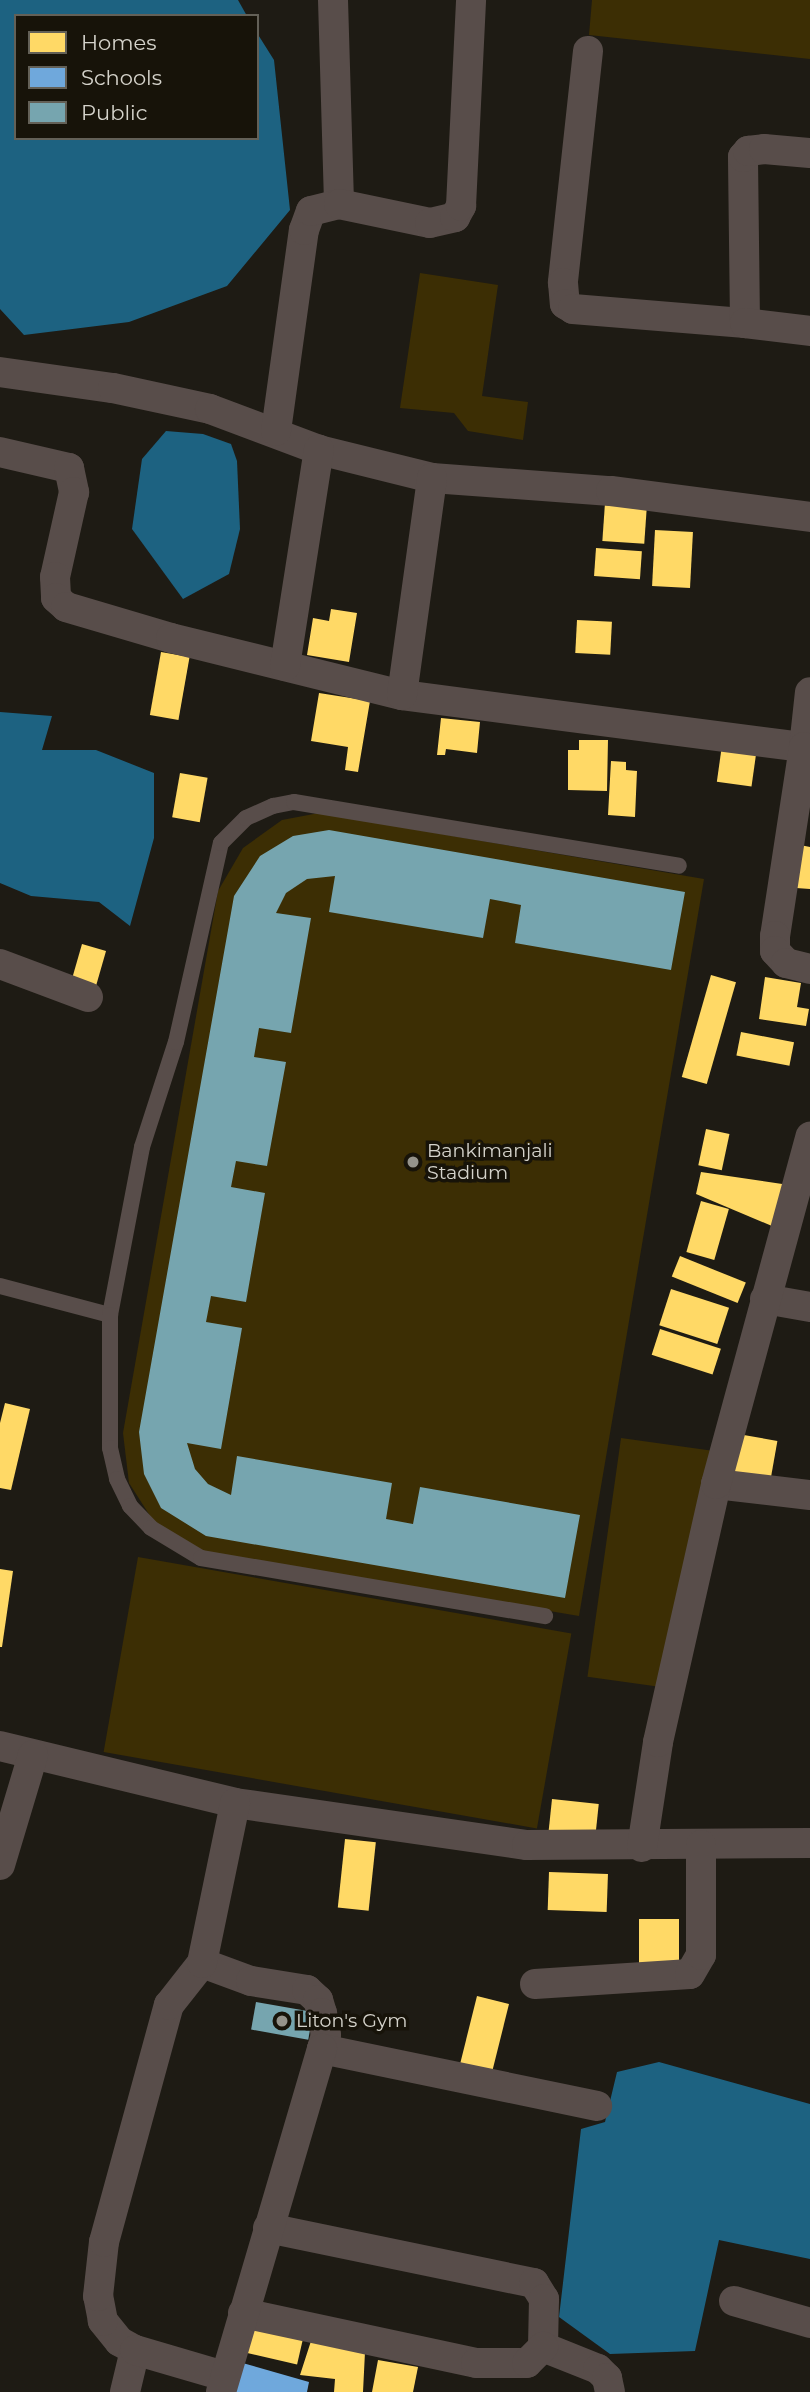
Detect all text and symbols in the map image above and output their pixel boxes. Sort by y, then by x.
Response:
legend [14,14,259,140]
text: Homes [81,30,156,55]
text: Schools [81,65,162,90]
text: Public [81,100,148,125]
place label: Bankimanjali Stadium [427,1140,553,1184]
marker: Bankimanjali Stadium [405,1154,421,1170]
place label: Liton's Gym [296,2010,407,2032]
marker: Liton's Gym [274,2013,290,2029]

